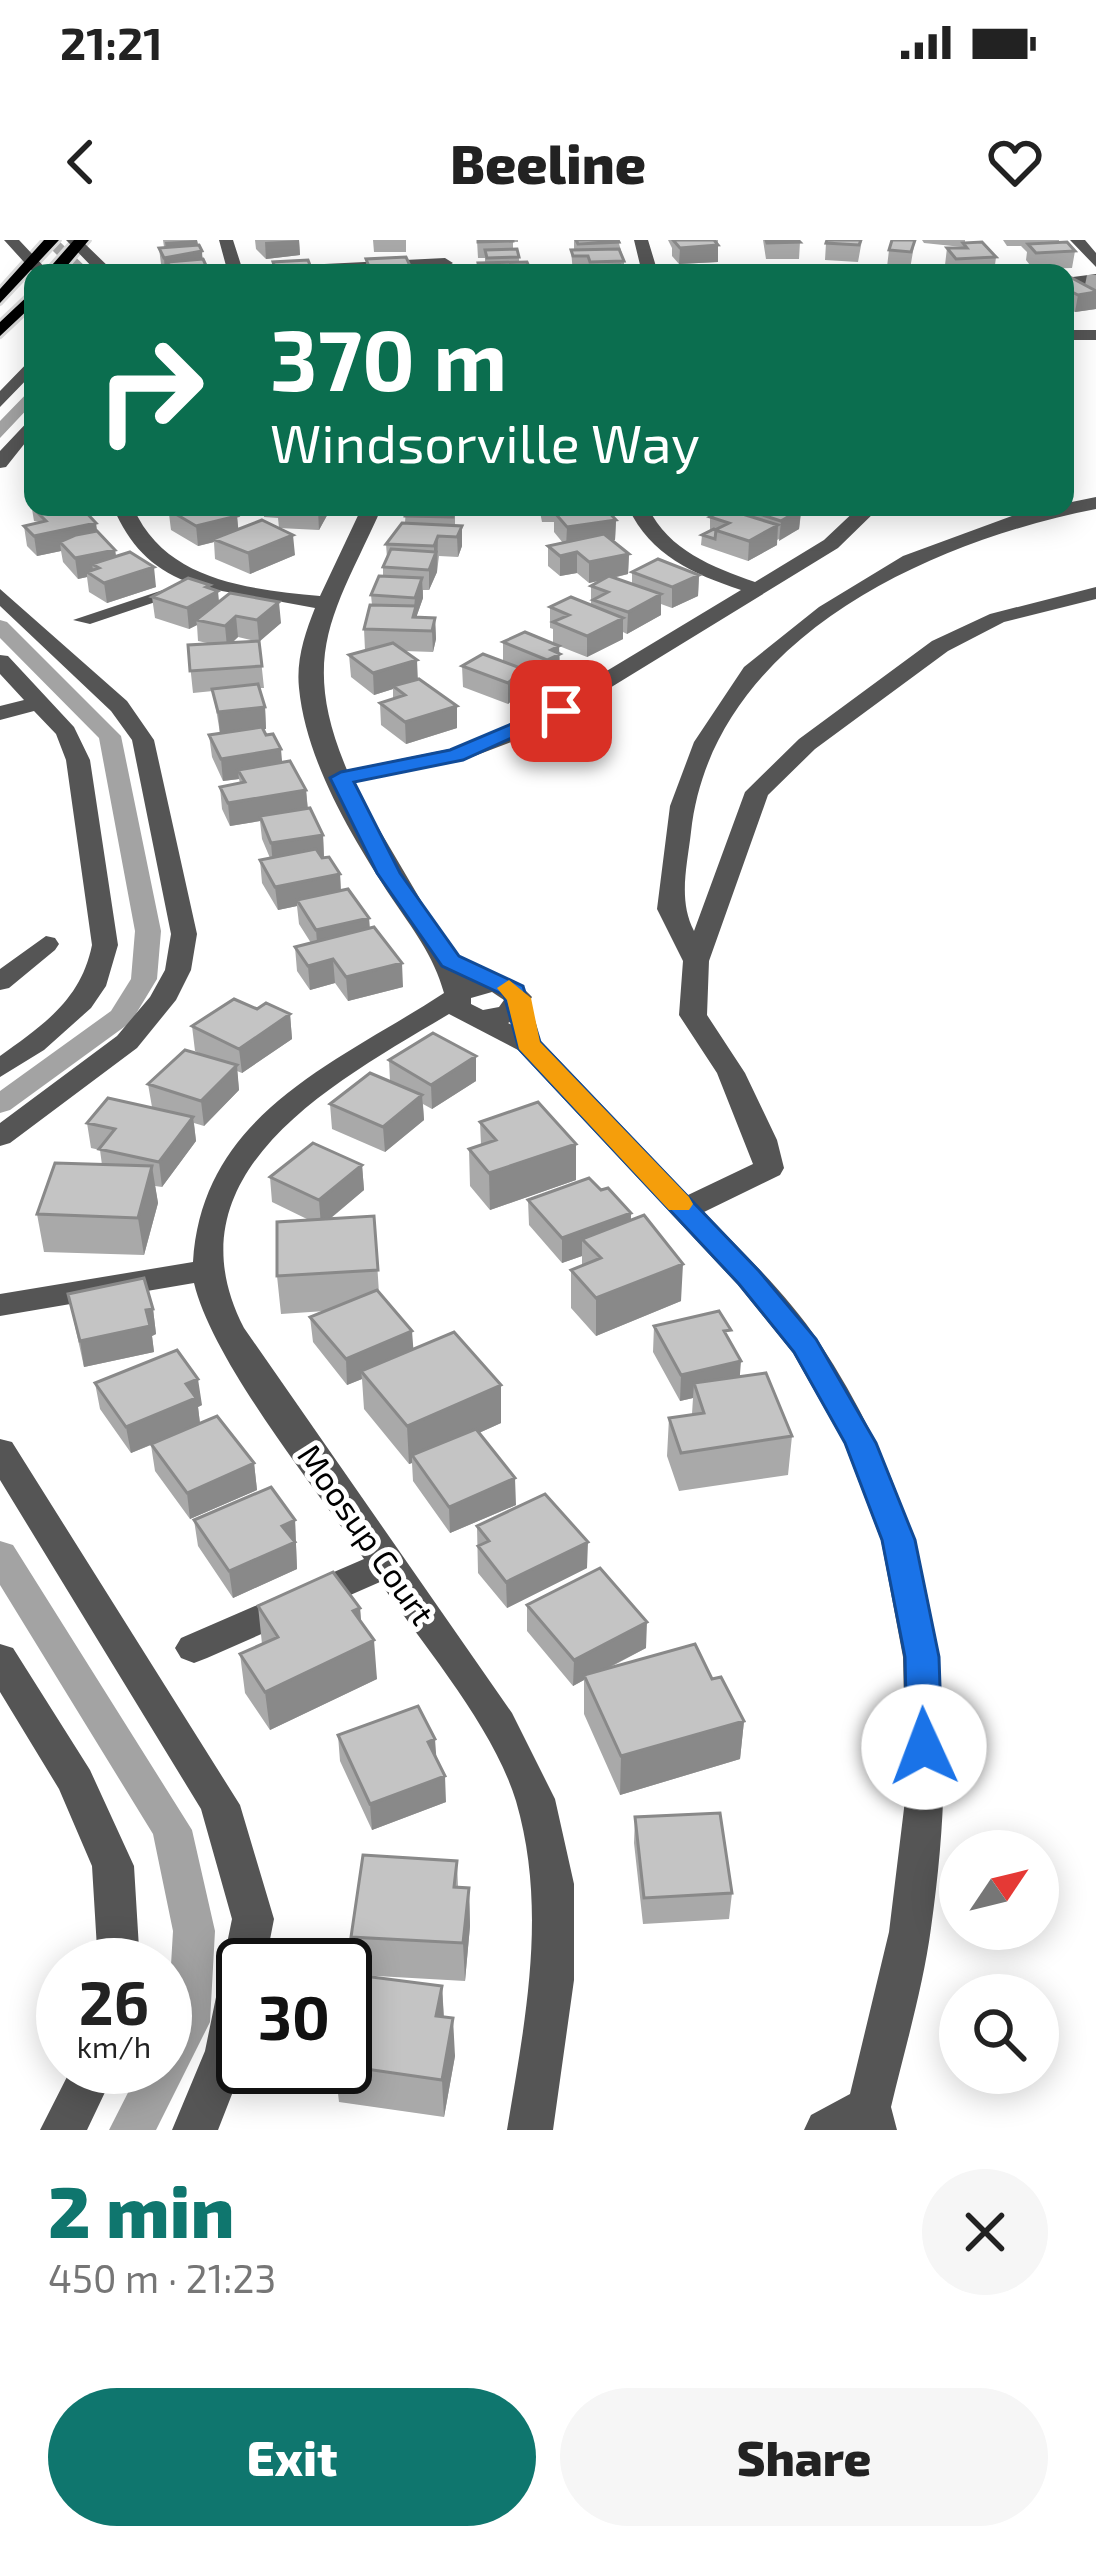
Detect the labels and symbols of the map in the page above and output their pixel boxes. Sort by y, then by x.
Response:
pin [510,660,612,762]
street label: Moosup Court [290,1436,444,1632]
position arrow [861,1684,987,1810]
north arrow [939,1830,1059,1950]
speed limit sign: 30 [216,1938,372,2094]

